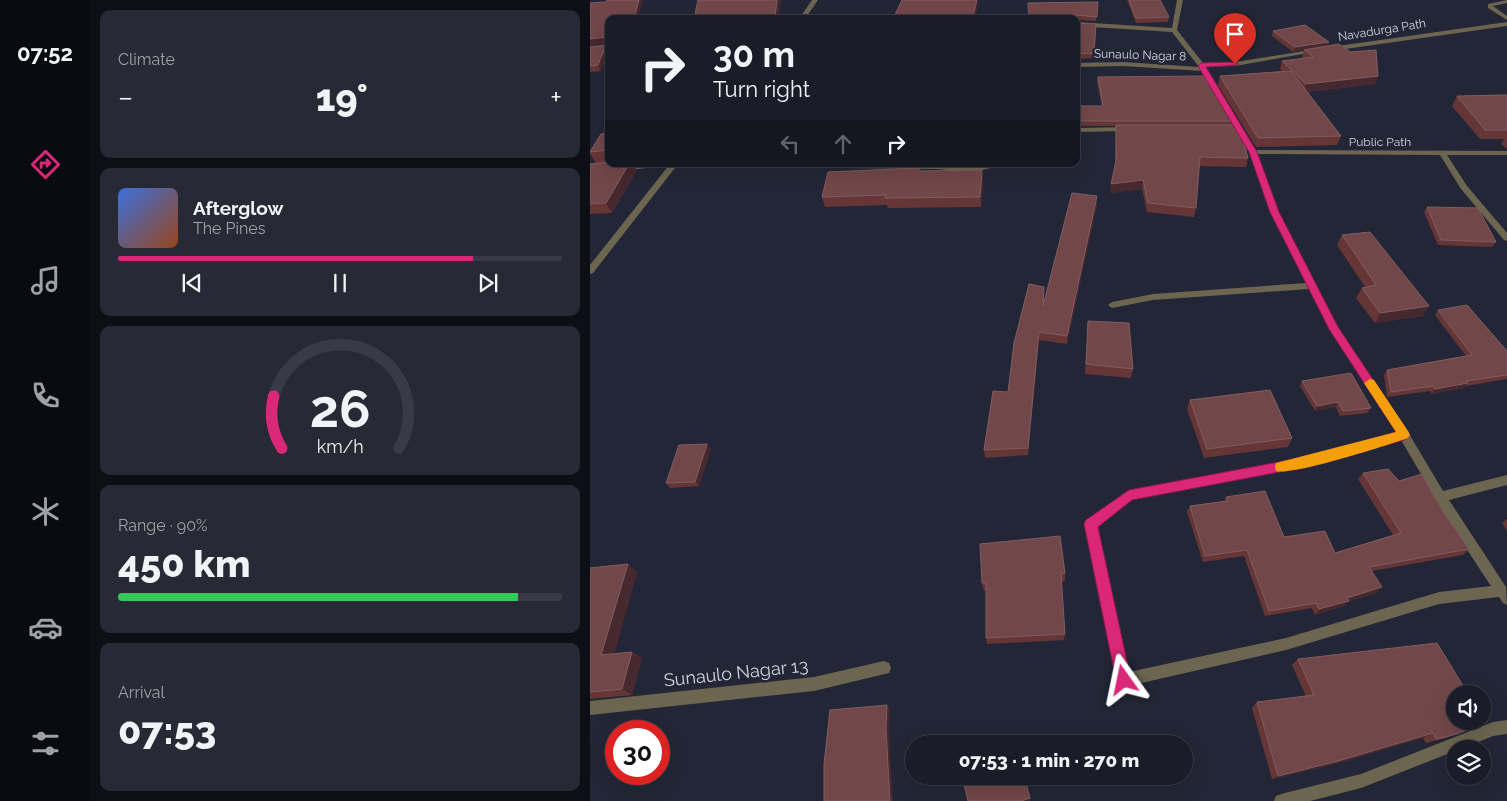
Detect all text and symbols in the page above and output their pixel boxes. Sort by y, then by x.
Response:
pin [1214,13,1256,64]
street label: Navadurga Path [1337,16,1427,44]
icon: arrive [1221,20,1249,48]
text: 30 m [713,34,795,75]
icon: right [630,35,695,100]
text: 07:52 [17,40,73,66]
street label: Sunaulo Nagar 8 [1094,46,1186,64]
text: Climate [118,50,175,69]
text: 19° [316,75,368,120]
text: Turn right [713,76,810,102]
text: − [118,81,133,114]
text: + [550,81,562,114]
icon: left [776,130,804,158]
icon: ahead [829,130,857,158]
icon: right [882,130,910,158]
street label: Public Path [1349,135,1411,149]
icon: directions [28,147,63,182]
text: Afterglow [193,197,283,219]
text: The Pines [193,219,265,238]
icon: music [28,263,63,298]
icon: previous [178,269,206,297]
icon: pause [326,269,354,297]
icon: next [474,269,502,297]
icon: phone [28,378,63,413]
text: 26 [310,378,370,439]
text: km/h [316,436,364,457]
icon: climate [28,494,63,529]
text: Range · 90% [118,516,207,535]
text: 450 km [118,541,251,586]
icon: car [28,610,63,645]
position arrow [1097,653,1149,705]
street label: Sunaulo Nagar 13 [663,654,809,691]
text: Arrival [118,683,165,702]
map controls [1446,685,1491,785]
button: sound [1446,685,1491,730]
text: 07:53 [118,708,216,753]
speed limit sign: 30 [605,720,670,785]
icon: filters [28,726,63,761]
button: layers [1446,740,1491,785]
text: 07:53 · 1 min · 270 m [959,749,1139,771]

